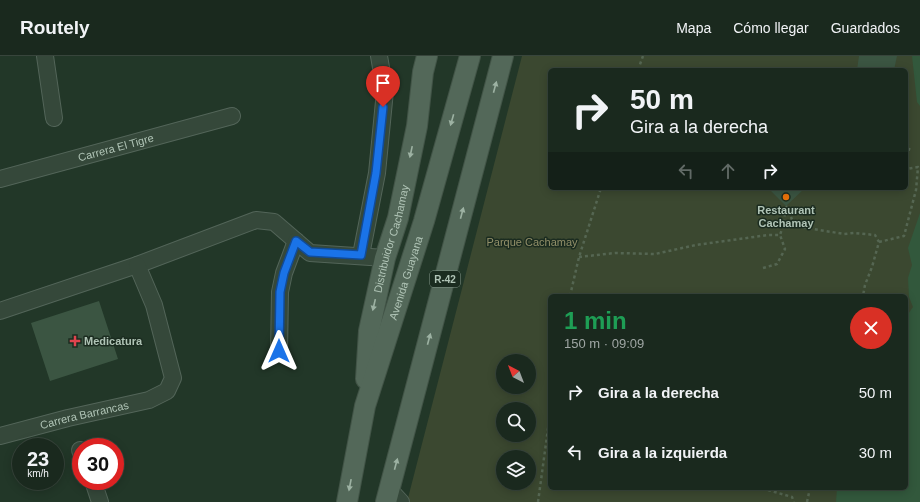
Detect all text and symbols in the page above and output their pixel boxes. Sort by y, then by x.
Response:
text: Routely [20,17,90,38]
text: Mapa [676,20,711,36]
text: Cómo llegar [733,20,809,36]
text: Guardados [831,20,900,36]
pin [366,66,400,107]
icon: arrive [372,72,394,94]
one-way arrow [492,81,498,93]
icon: right [564,84,616,136]
text: 50 m [630,84,694,115]
one-way arrow [449,115,455,127]
text: Gira a la derecha [630,117,768,137]
street label: Carrera El Tigre [77,132,155,164]
one-way arrow [408,146,414,158]
icon: left [675,160,697,182]
icon: ahead [717,160,739,182]
icon: right [759,160,781,182]
street label: Distribuidor Cachamay [372,183,411,294]
marker: Restaurant Cachamay [781,192,791,202]
place label: Restaurant Cachamay [757,204,815,229]
one-way arrow [459,207,465,219]
street label: Avenida Guayana [387,234,425,321]
park label: Parque Cachamay [486,236,578,248]
road number: R-42 [430,271,460,287]
one-way arrow [371,299,377,312]
text: 1 min [564,307,627,334]
button: close [850,307,892,349]
position arrow [258,330,300,372]
one-way arrow [426,332,432,344]
marker: Medicatura [69,335,81,347]
place label: Medicatura [84,335,143,347]
text: 150 m · 09:09 [564,336,644,351]
north arrow [496,354,536,394]
map controls [496,354,536,490]
icon: right [564,381,586,403]
text: Gira a la derecha [598,384,719,401]
text: 50 m [859,384,892,401]
street label: Carrera Barrancas [39,399,130,431]
button: search [496,402,536,442]
speed limit sign: 30 [72,438,124,490]
icon: left [564,441,586,463]
text: Gira a la izquierda [598,444,727,461]
text: 30 m [859,444,892,461]
text: 23 [27,448,49,470]
button: layers [496,450,536,490]
one-way arrow [393,458,399,470]
text: km/h [27,468,49,479]
one-way arrow [347,479,353,491]

